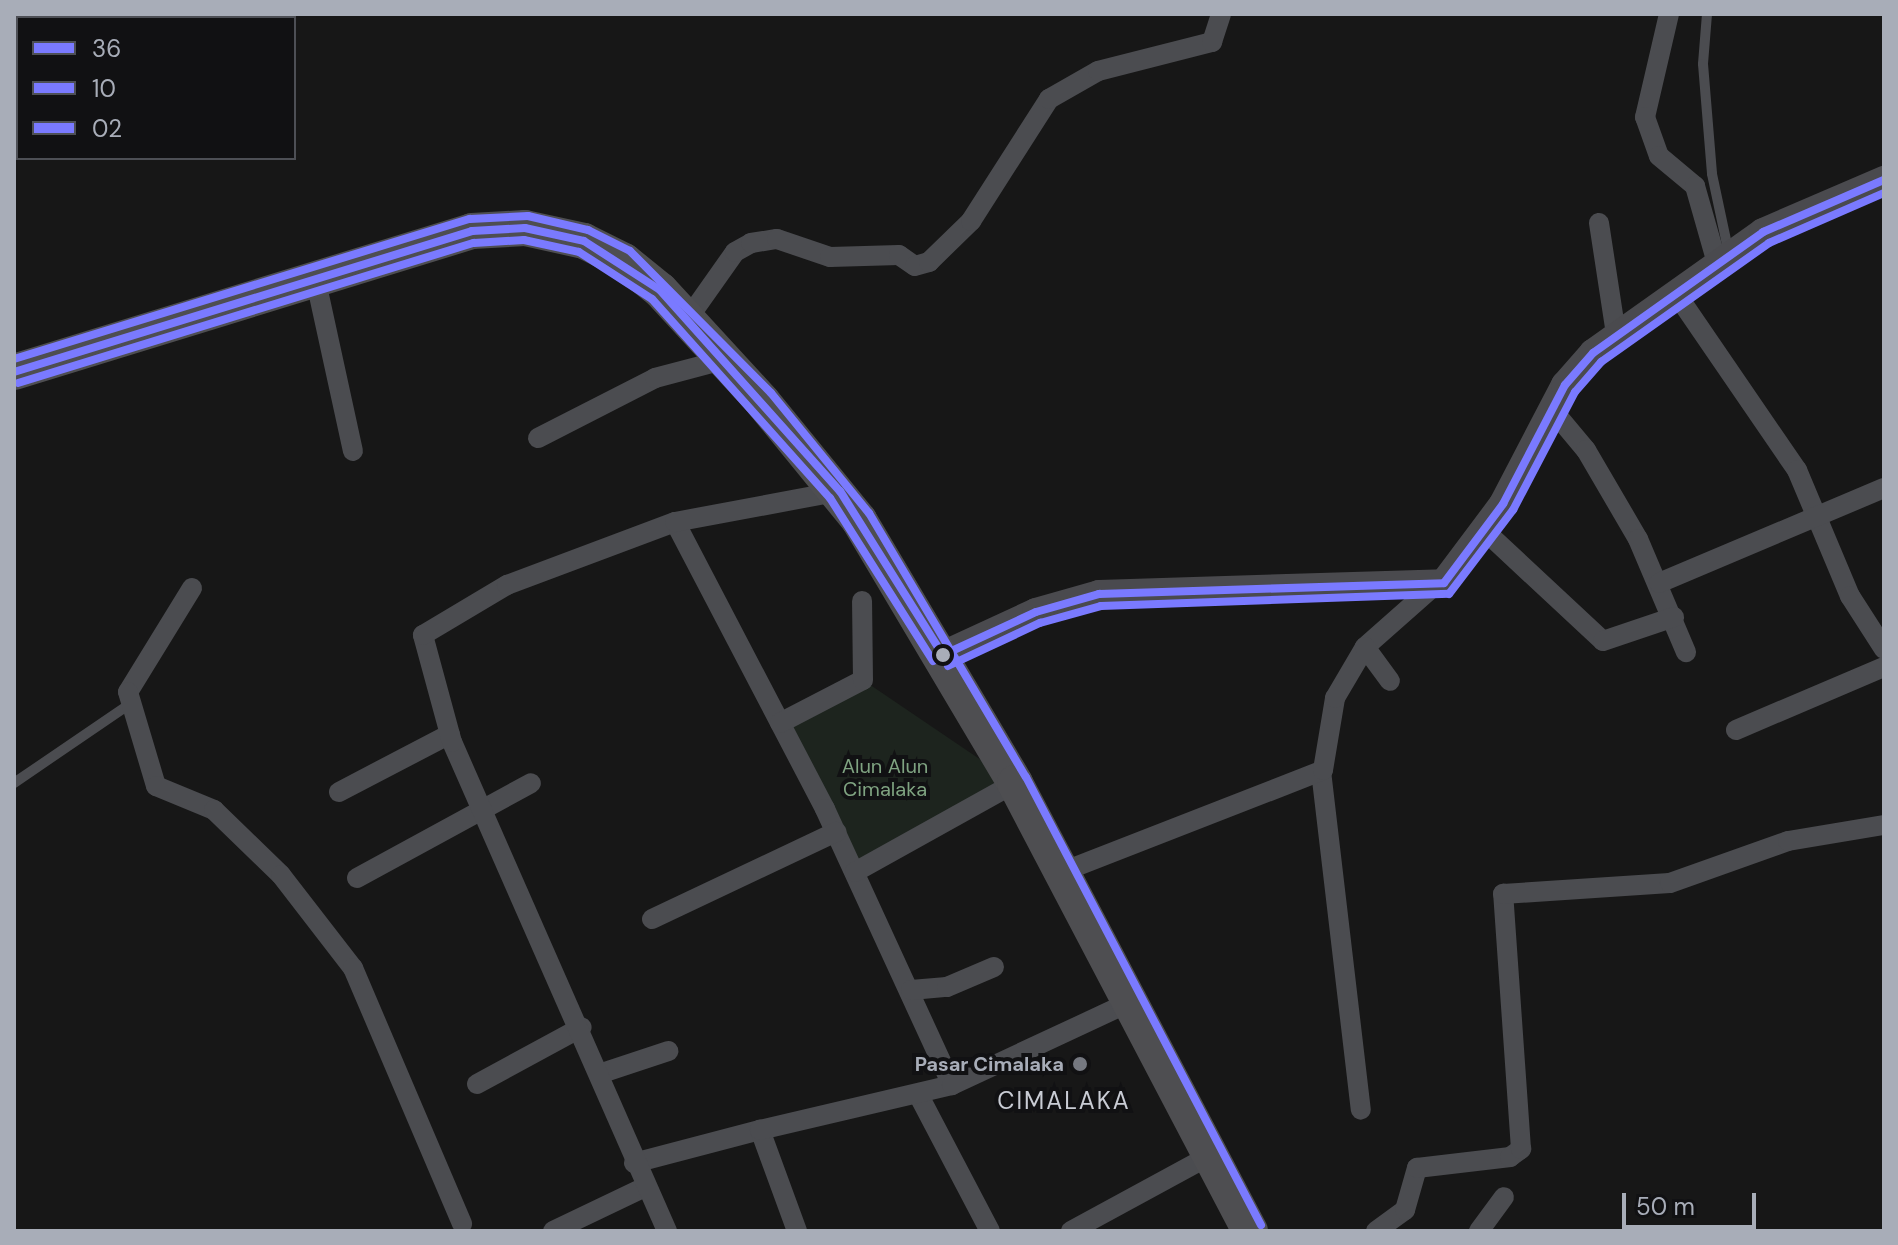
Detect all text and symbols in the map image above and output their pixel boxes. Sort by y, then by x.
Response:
legend [16,16,296,160]
text: 36 [92,33,121,64]
text: 10 [92,73,116,104]
text: 02 [92,113,122,144]
unlabelled marker [935,647,951,663]
park label: Alun Alun Cimalaka [842,754,928,801]
place label: Pasar Cimalaka [915,1052,1064,1076]
marker: Pasar Cimalaka [1071,1055,1089,1073]
district label: CIMALAKA [997,1087,1131,1115]
scale bar [1626,1177,1760,1227]
text: 50 m [1636,1191,1695,1222]

